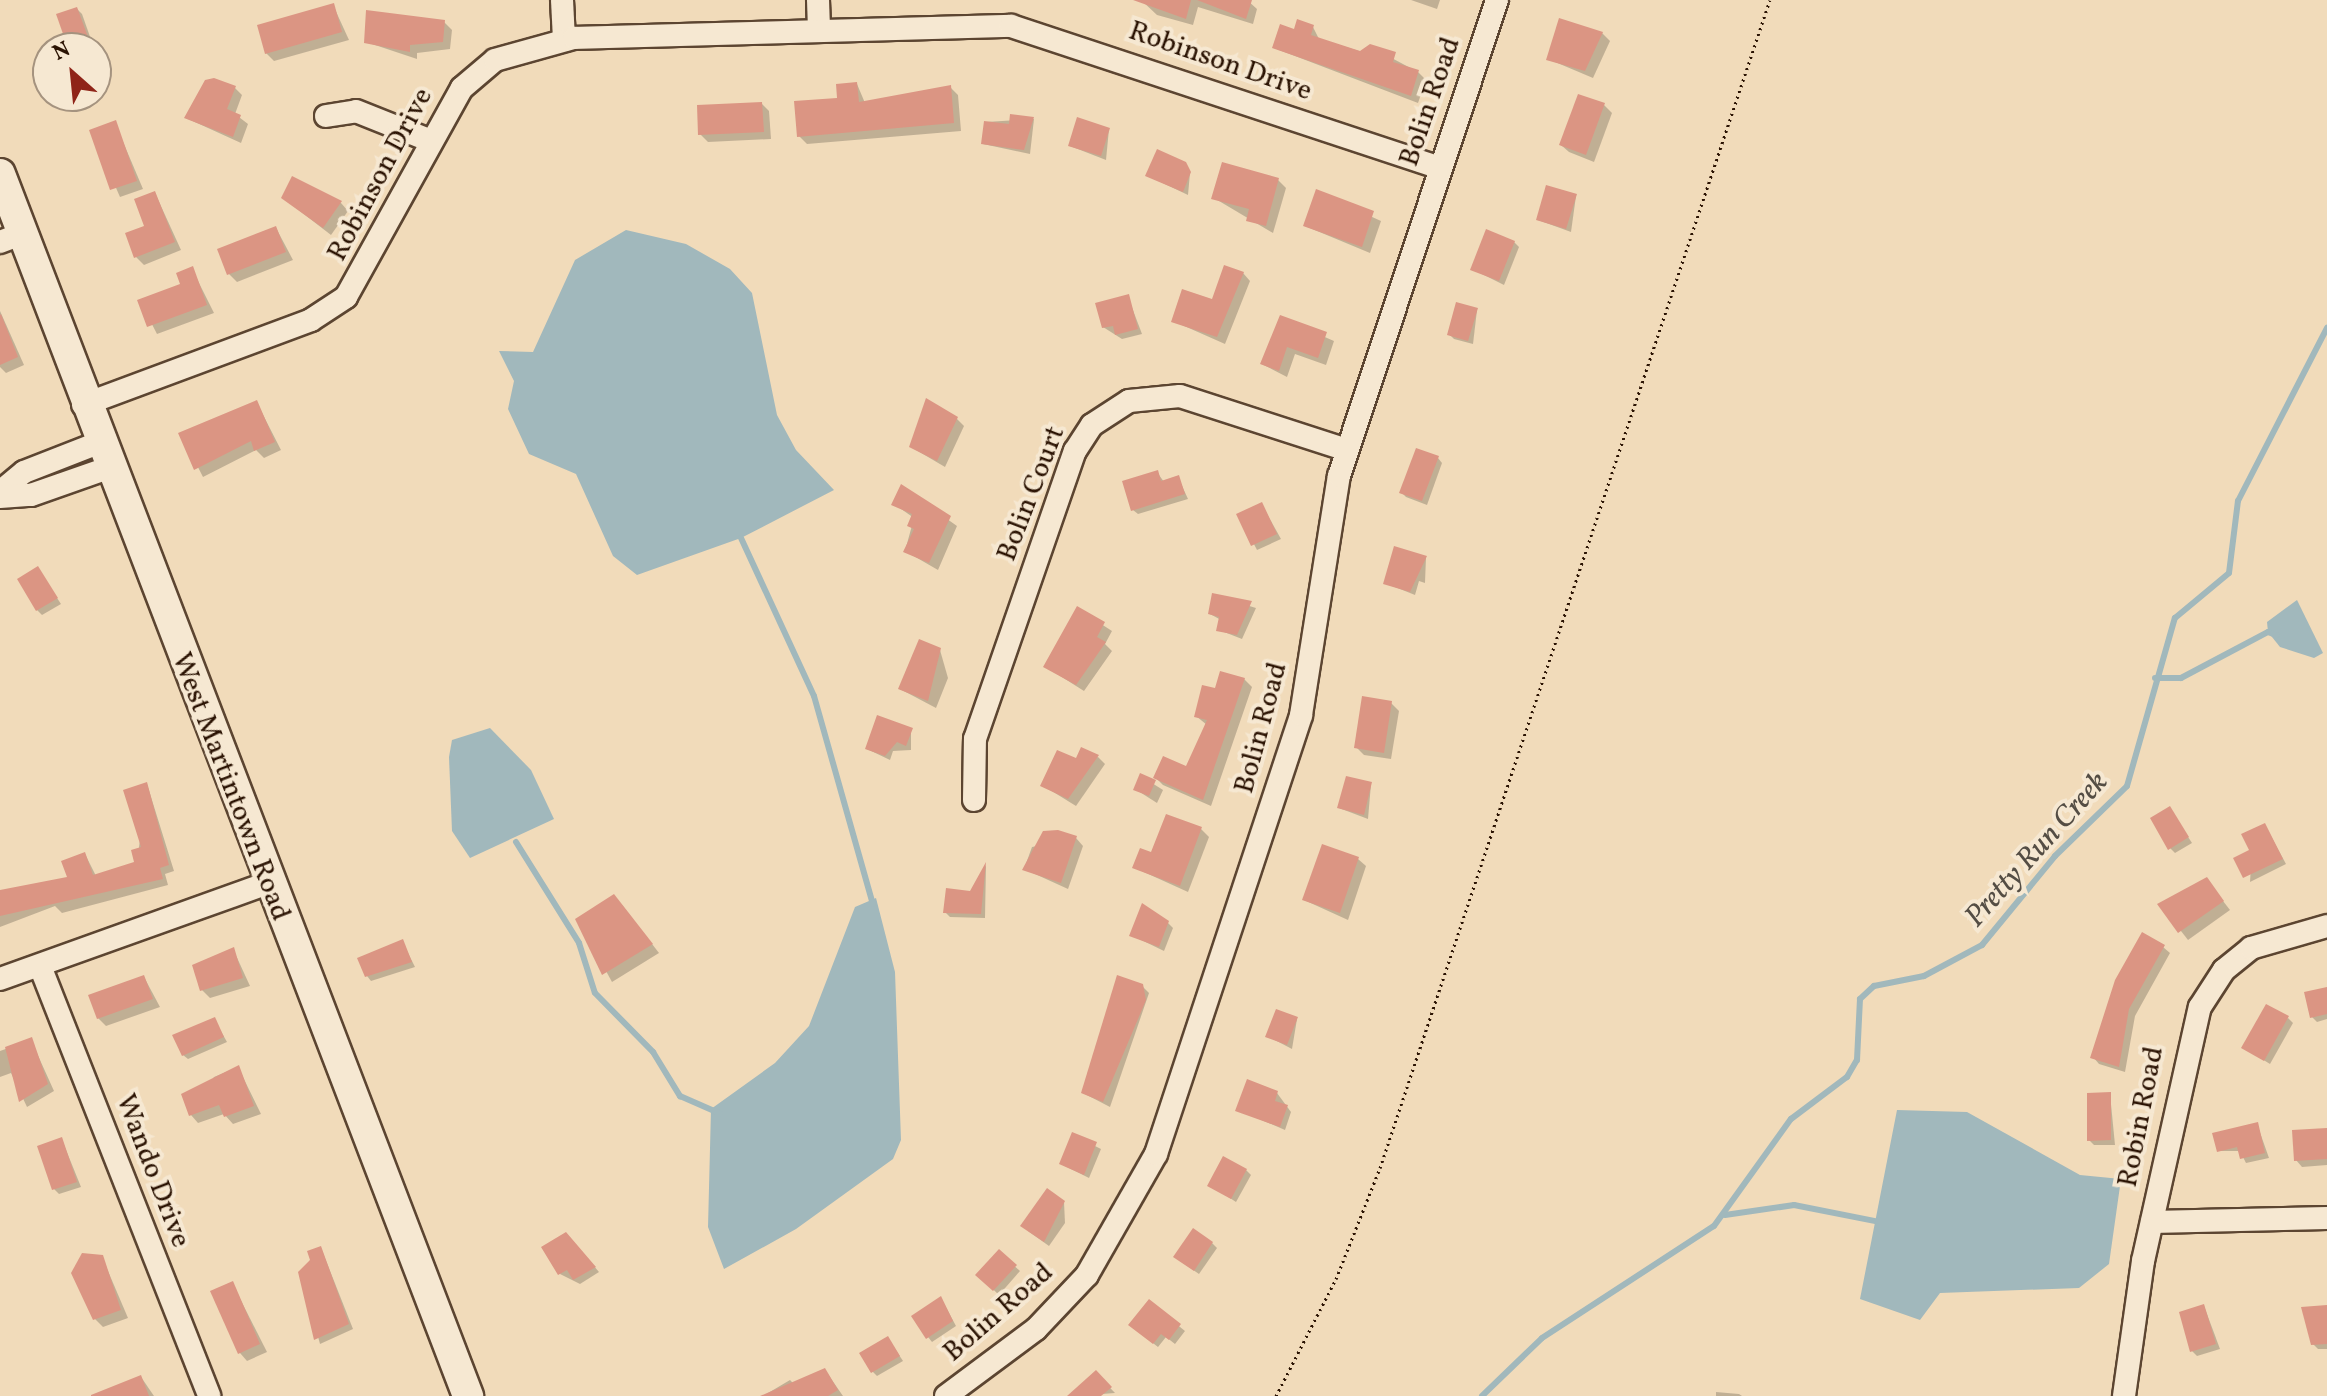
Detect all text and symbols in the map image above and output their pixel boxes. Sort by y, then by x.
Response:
street label: Robinson Drive [1124,15,1316,109]
north arrow [32,32,112,112]
street label: Bolin Road [1393,33,1469,171]
text: N [48,35,76,69]
street label: Robinson Drive [321,83,441,267]
street label: Bolin Court [991,422,1073,566]
street label: West Martintown Road [163,648,297,926]
street label: Bolin Road [1228,659,1296,797]
water label: Pretty Run Creek [1958,765,2116,935]
street label: Robin Road [2112,1044,2172,1190]
street label: Wando Drive [107,1090,197,1252]
street label: Bolin Road [937,1256,1061,1370]

